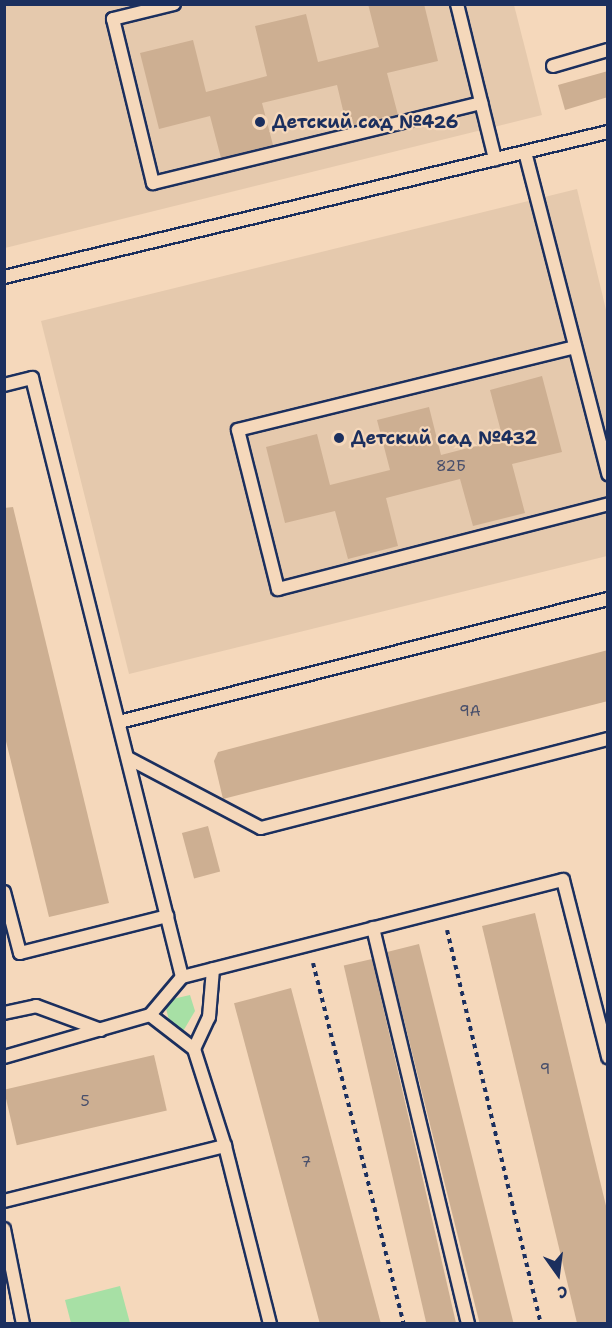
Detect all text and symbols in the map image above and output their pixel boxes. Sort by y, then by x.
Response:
place label: Детский сад №426 [272,111,458,133]
marker: Детский сад №426 [253,115,267,129]
place label: Детский сад №432 [351,427,537,449]
marker: Детский сад №432 [332,431,346,445]
house number: 82Б [436,458,466,476]
house number: 9А [459,703,481,721]
house number: 9 [540,1061,550,1079]
house number: 5 [80,1093,90,1111]
house number: 7 [301,1154,311,1172]
north arrow [528,1244,588,1304]
text: С [555,1281,570,1303]

